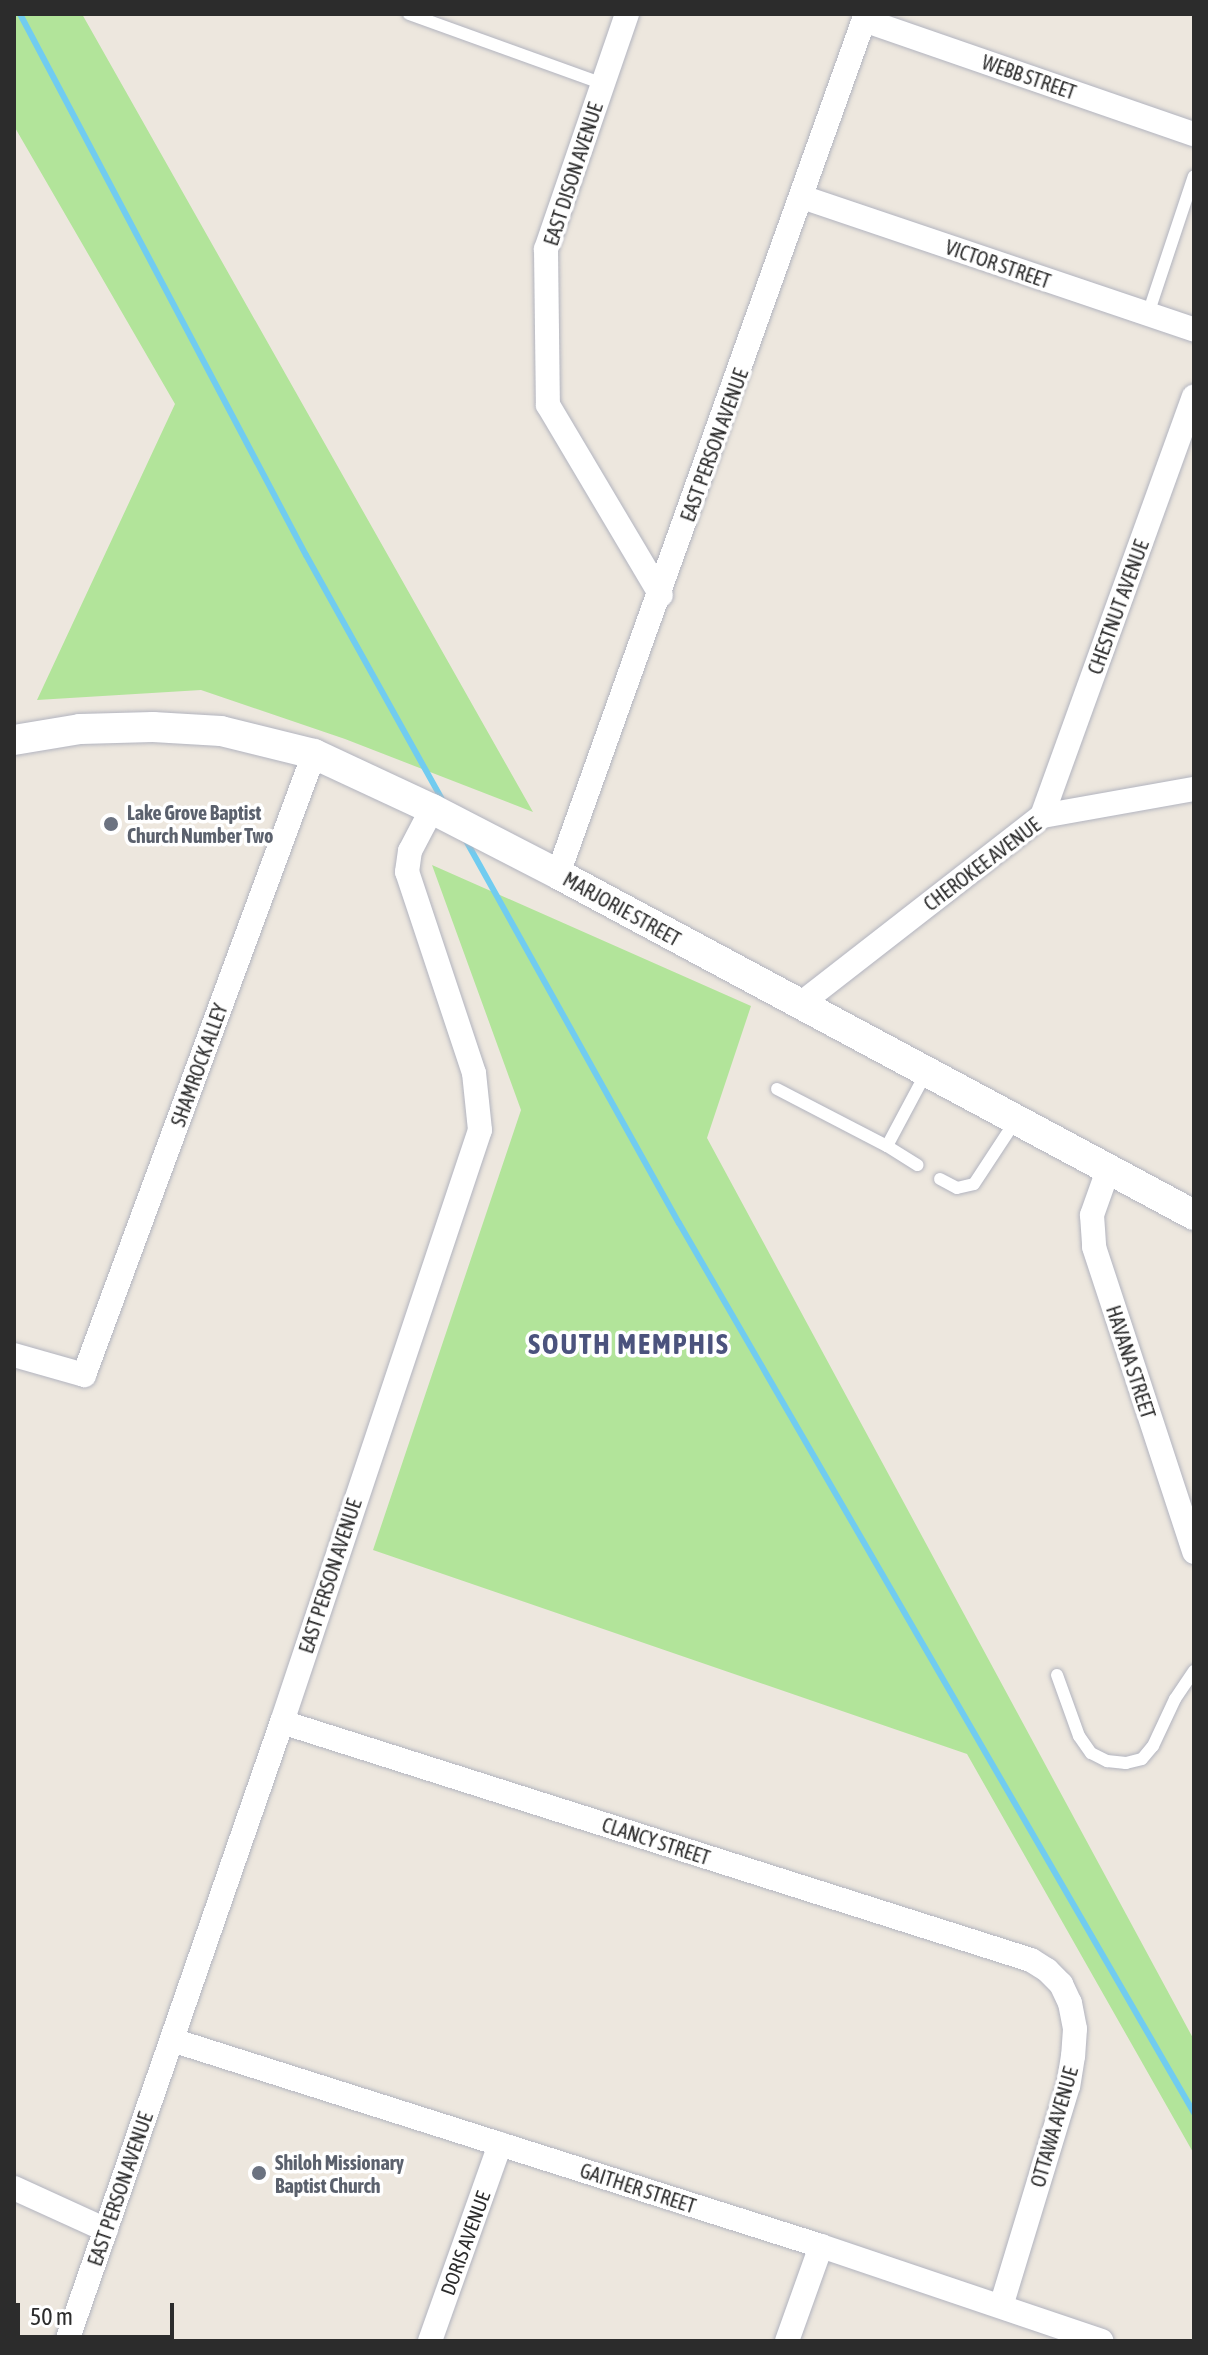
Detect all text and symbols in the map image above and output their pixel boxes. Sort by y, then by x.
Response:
street label: WEBB STREET [979,50,1079,104]
street label: EAST DISON AVENUE [539,99,607,249]
street label: VICTOR STREET [942,235,1054,293]
street label: EAST PERSON AVENUE [675,365,753,525]
street label: CHESTNUT AVENUE [1083,537,1153,677]
place label: Lake Grove Baptist Church Number Two [127,800,273,847]
street label: CHEROKEE AVENUE [919,812,1045,916]
marker: Lake Grove Baptist Church Number Two [102,815,120,833]
street label: MARJORIE STREET [559,867,685,951]
street label: SHAMROCK ALLEY [166,1000,232,1130]
street label: HAVANA STREET [1101,1302,1161,1422]
district label: SOUTH MEMPHIS [528,1327,730,1361]
street label: EAST PERSON AVENUE [294,1496,366,1656]
street label: CLANCY STREET [599,1812,713,1870]
street label: OTTAWA AVENUE [1025,2064,1083,2190]
street label: EAST PERSON AVENUE [82,2109,158,2269]
place label: Shiloh Missionary Baptist Church [275,2150,404,2197]
street label: GAITHER STREET [577,2158,699,2218]
marker: Shiloh Missionary Baptist Church [250,2164,268,2182]
street label: DORIS AVENUE [435,2188,495,2298]
scale bar [20,2287,178,2337]
text: 50 m [30,2303,73,2330]

